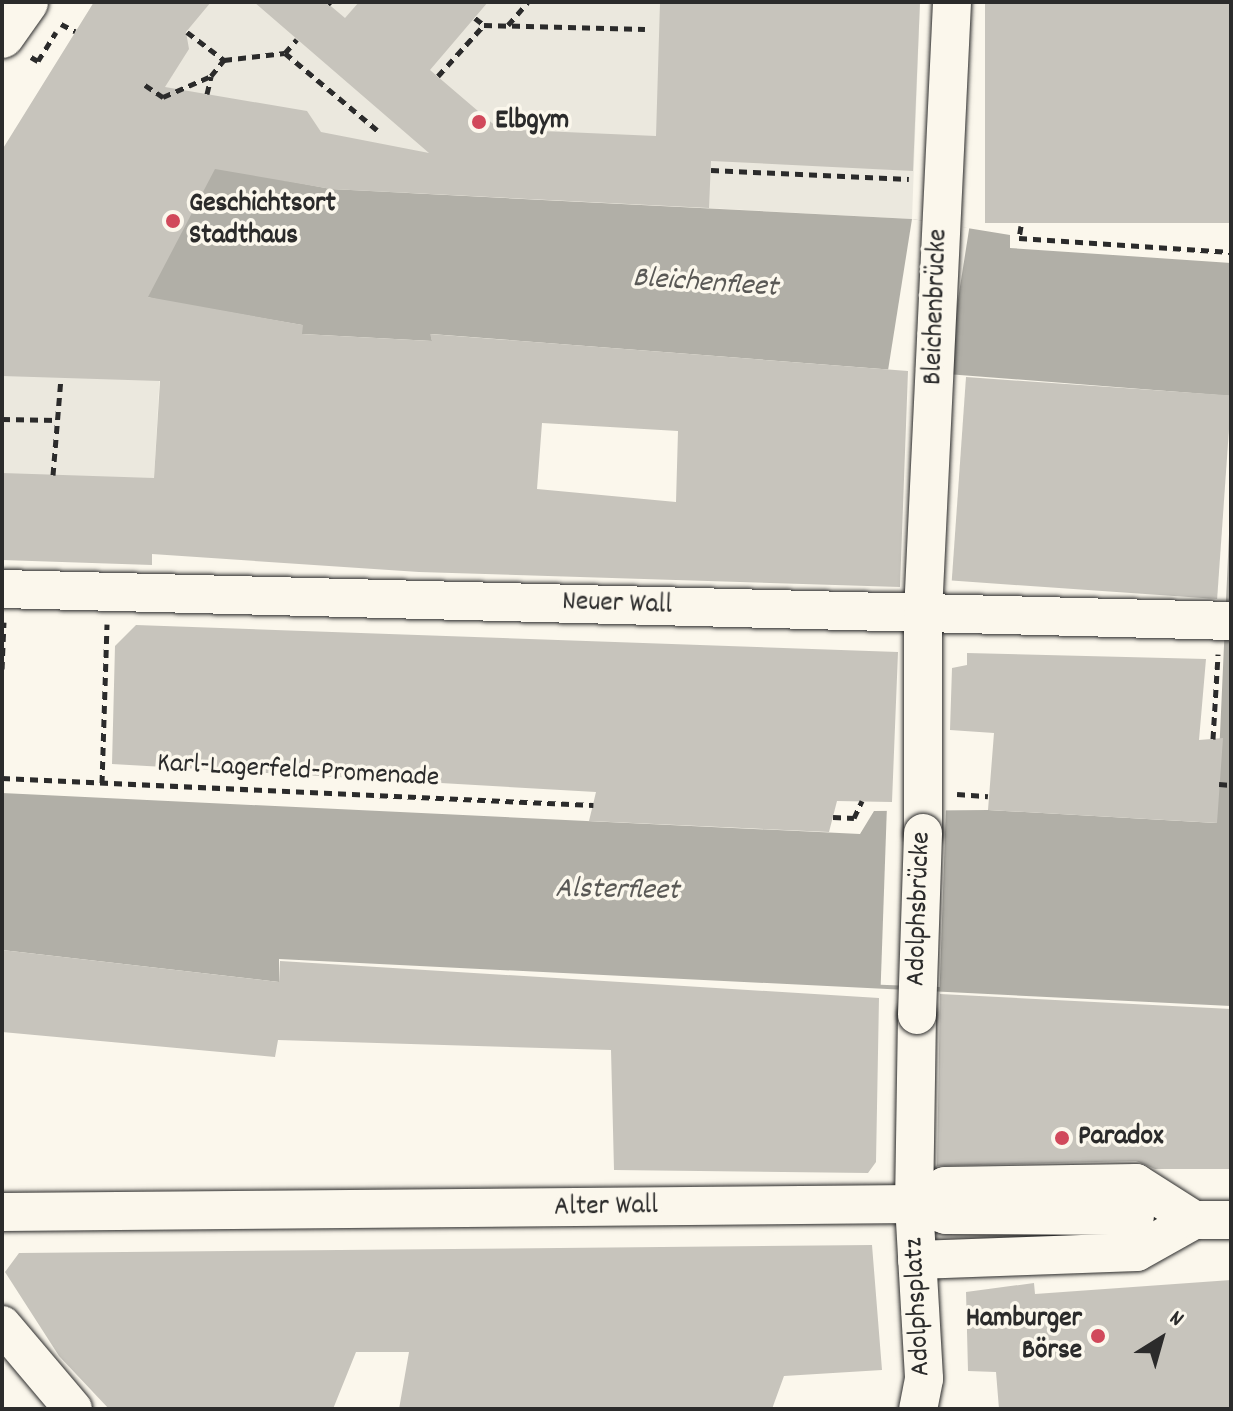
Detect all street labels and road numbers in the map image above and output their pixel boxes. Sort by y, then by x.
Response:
street label: Bleichenbrücke [917,228,957,386]
street label: Neuer Wall [562,586,672,624]
street label: Karl-Lagerfeld-Promenade [156,748,440,796]
street label: Adolphsbrücke [901,831,939,987]
street label: Alter Wall [554,1190,658,1226]
street label: Adolphsplatz [899,1237,939,1377]

